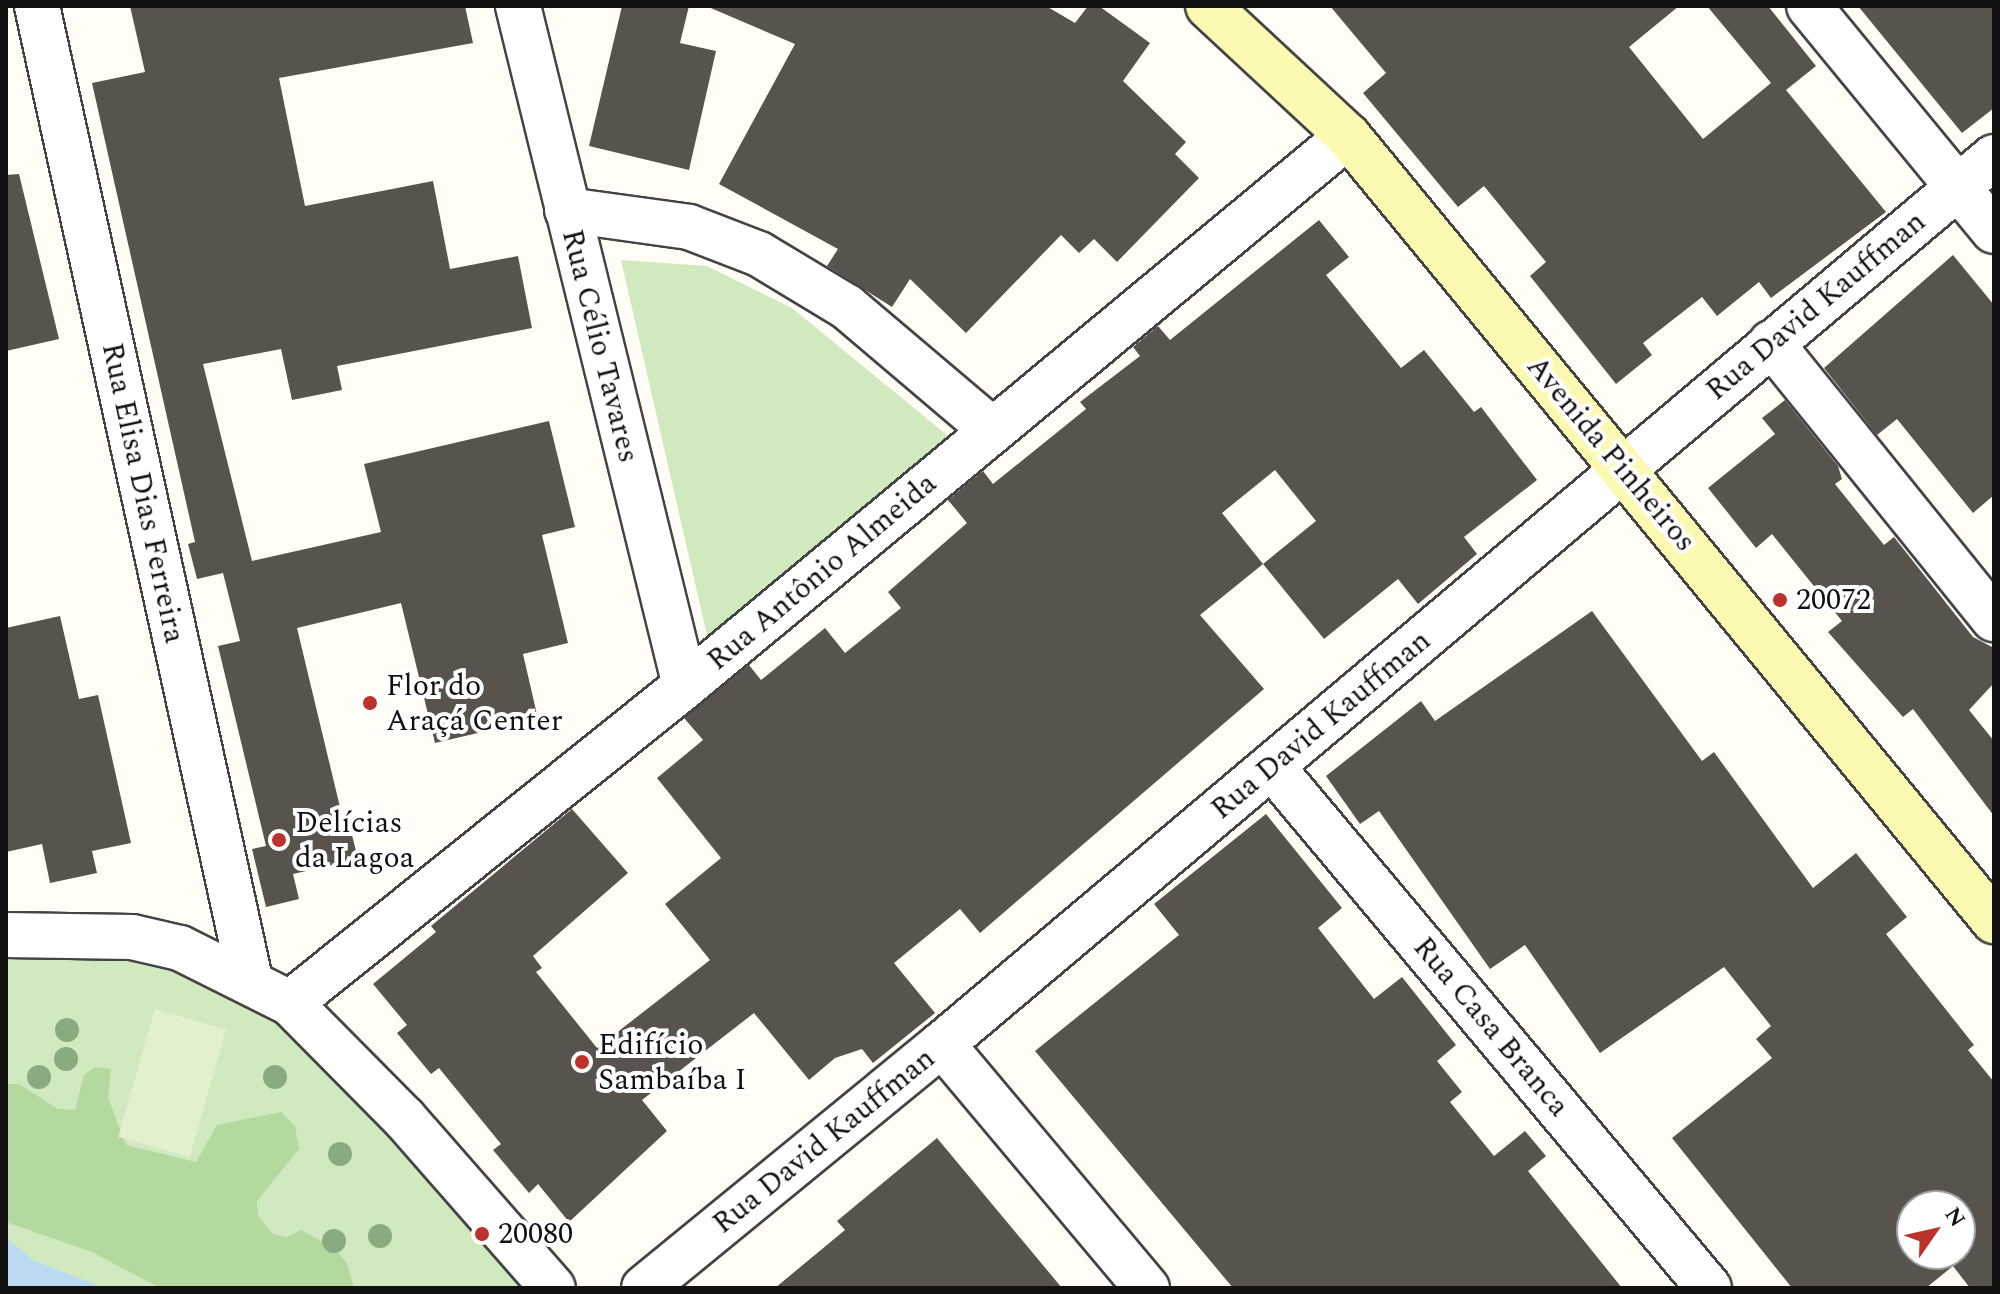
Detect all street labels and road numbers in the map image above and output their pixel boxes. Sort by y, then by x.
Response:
street label: Rua David Kauffman [1699,204,1933,408]
street label: Rua Célio Tavares [554,226,646,466]
street label: Rua Elisa Dias Ferreira [94,340,192,646]
street label: Avenida Pinheiros [1519,349,1703,559]
street label: Rua Antônio Almeida [700,466,944,678]
street label: Rua David Kauffman [1204,623,1438,827]
street label: Rua Casa Branca [1405,930,1577,1124]
street label: Rua David Kauffman [706,1040,942,1242]

